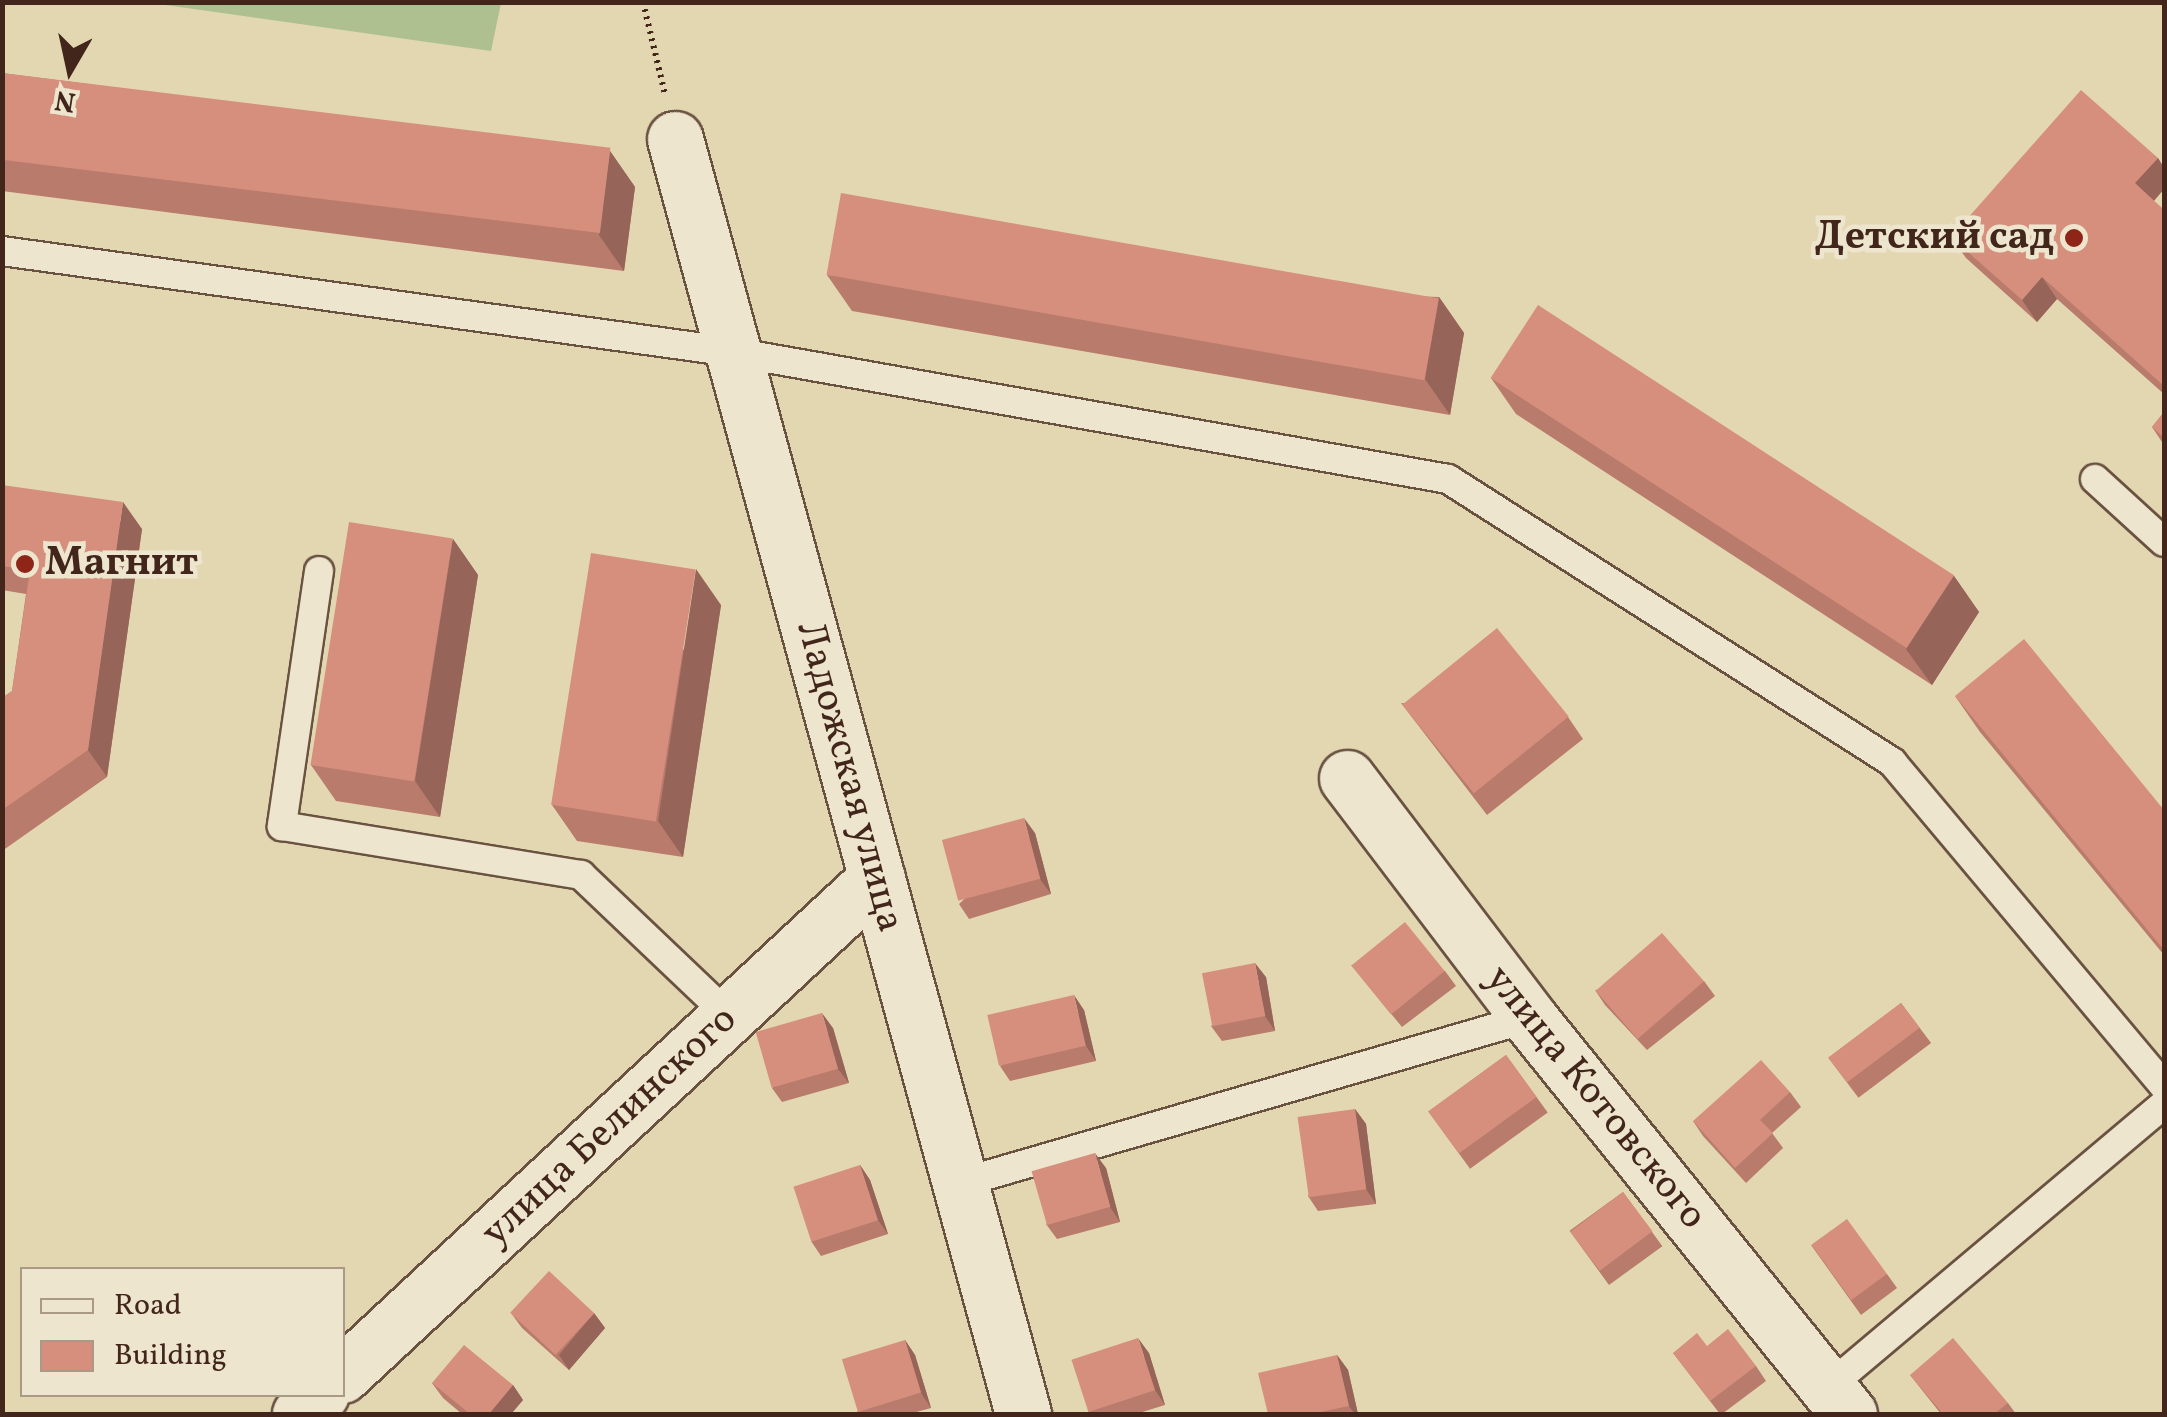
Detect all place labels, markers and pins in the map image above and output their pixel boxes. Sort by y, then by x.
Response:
place label: Детский сад [1815,214,2054,262]
marker: Детский сад [2063,227,2085,249]
place label: Магнит [45,540,198,588]
marker: Магнит [14,553,36,575]

